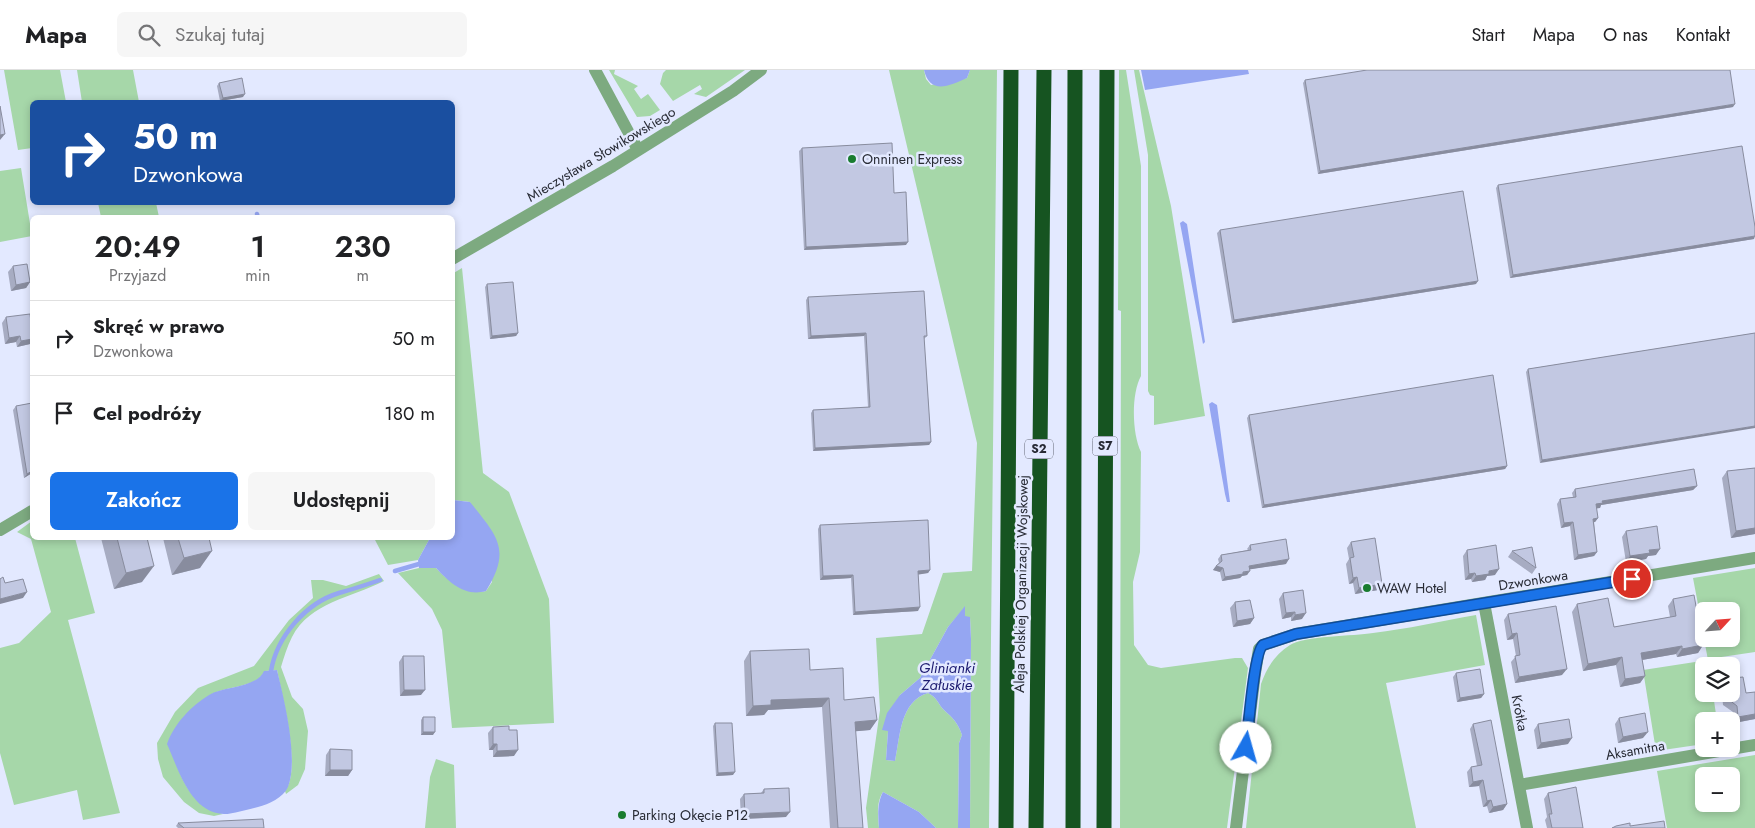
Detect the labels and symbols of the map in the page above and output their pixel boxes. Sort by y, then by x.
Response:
street label: Mieczysława Słowikowskiego [523,101,679,206]
place label: Onninen Express [862,149,963,169]
marker: Onninen Express [846,153,858,165]
road number: S7 [1092,436,1118,456]
road number: S2 [1025,439,1053,458]
street label: Aleja Polskiej Organizacji Wojskowej [1009,475,1033,693]
pin [1611,558,1653,600]
street label: Dzwonkowa [1497,565,1569,595]
place label: WAW Hotel [1377,578,1447,598]
marker: WAW Hotel [1361,582,1373,594]
north arrow [1695,602,1740,648]
water label: Glinianki Załuskie [919,657,975,696]
street label: Krótka [1507,693,1533,733]
position arrow [1219,721,1271,773]
street label: Aksamitna [1604,735,1666,765]
place label: Parking Okęcie P12 [632,805,748,825]
marker: Parking Okęcie P12 [616,809,628,821]

